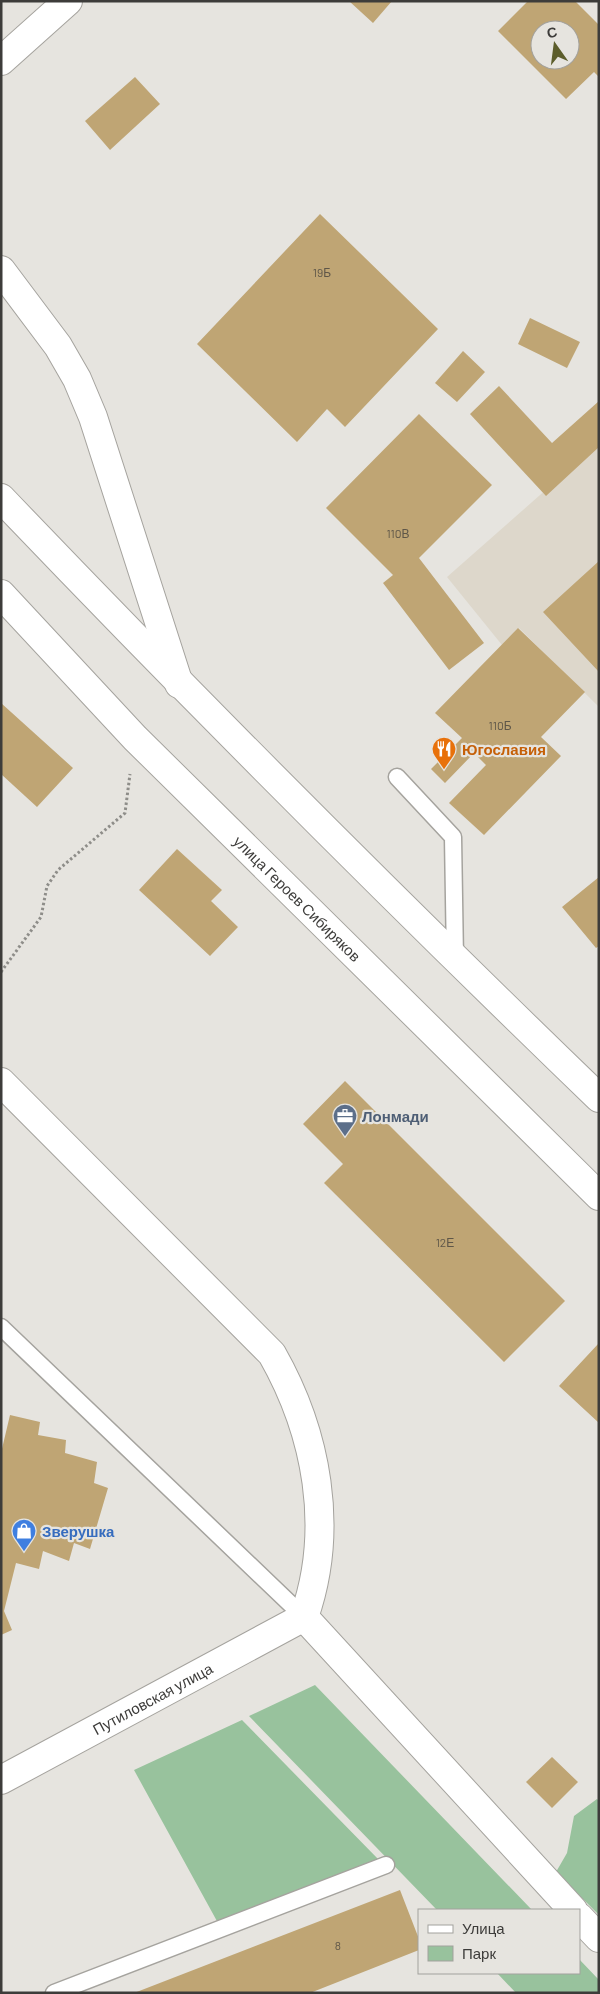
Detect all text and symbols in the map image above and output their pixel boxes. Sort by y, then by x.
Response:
north arrow [530,20,580,70]
text: С [545,22,559,41]
house number: 19Б [313,265,331,279]
house number: 110В [386,526,410,540]
house number: 110Б [488,718,512,732]
restaurant icon: Югославия [431,736,457,770]
place label: Югославия [462,740,546,758]
street label: улица Героев Сибиряков [230,832,365,965]
office icon: Лонмади [332,1103,358,1137]
place label: Лонмади [362,1107,429,1125]
house number: 12Е [436,1235,454,1249]
shop icon: Зверушка [11,1518,37,1552]
place label: Зверушка [42,1522,115,1540]
street label: Путиловская улица [89,1659,216,1738]
legend [418,1909,580,1974]
text: Улица [462,1919,505,1937]
house number: 8 [335,1938,341,1952]
text: Парк [462,1944,496,1962]

